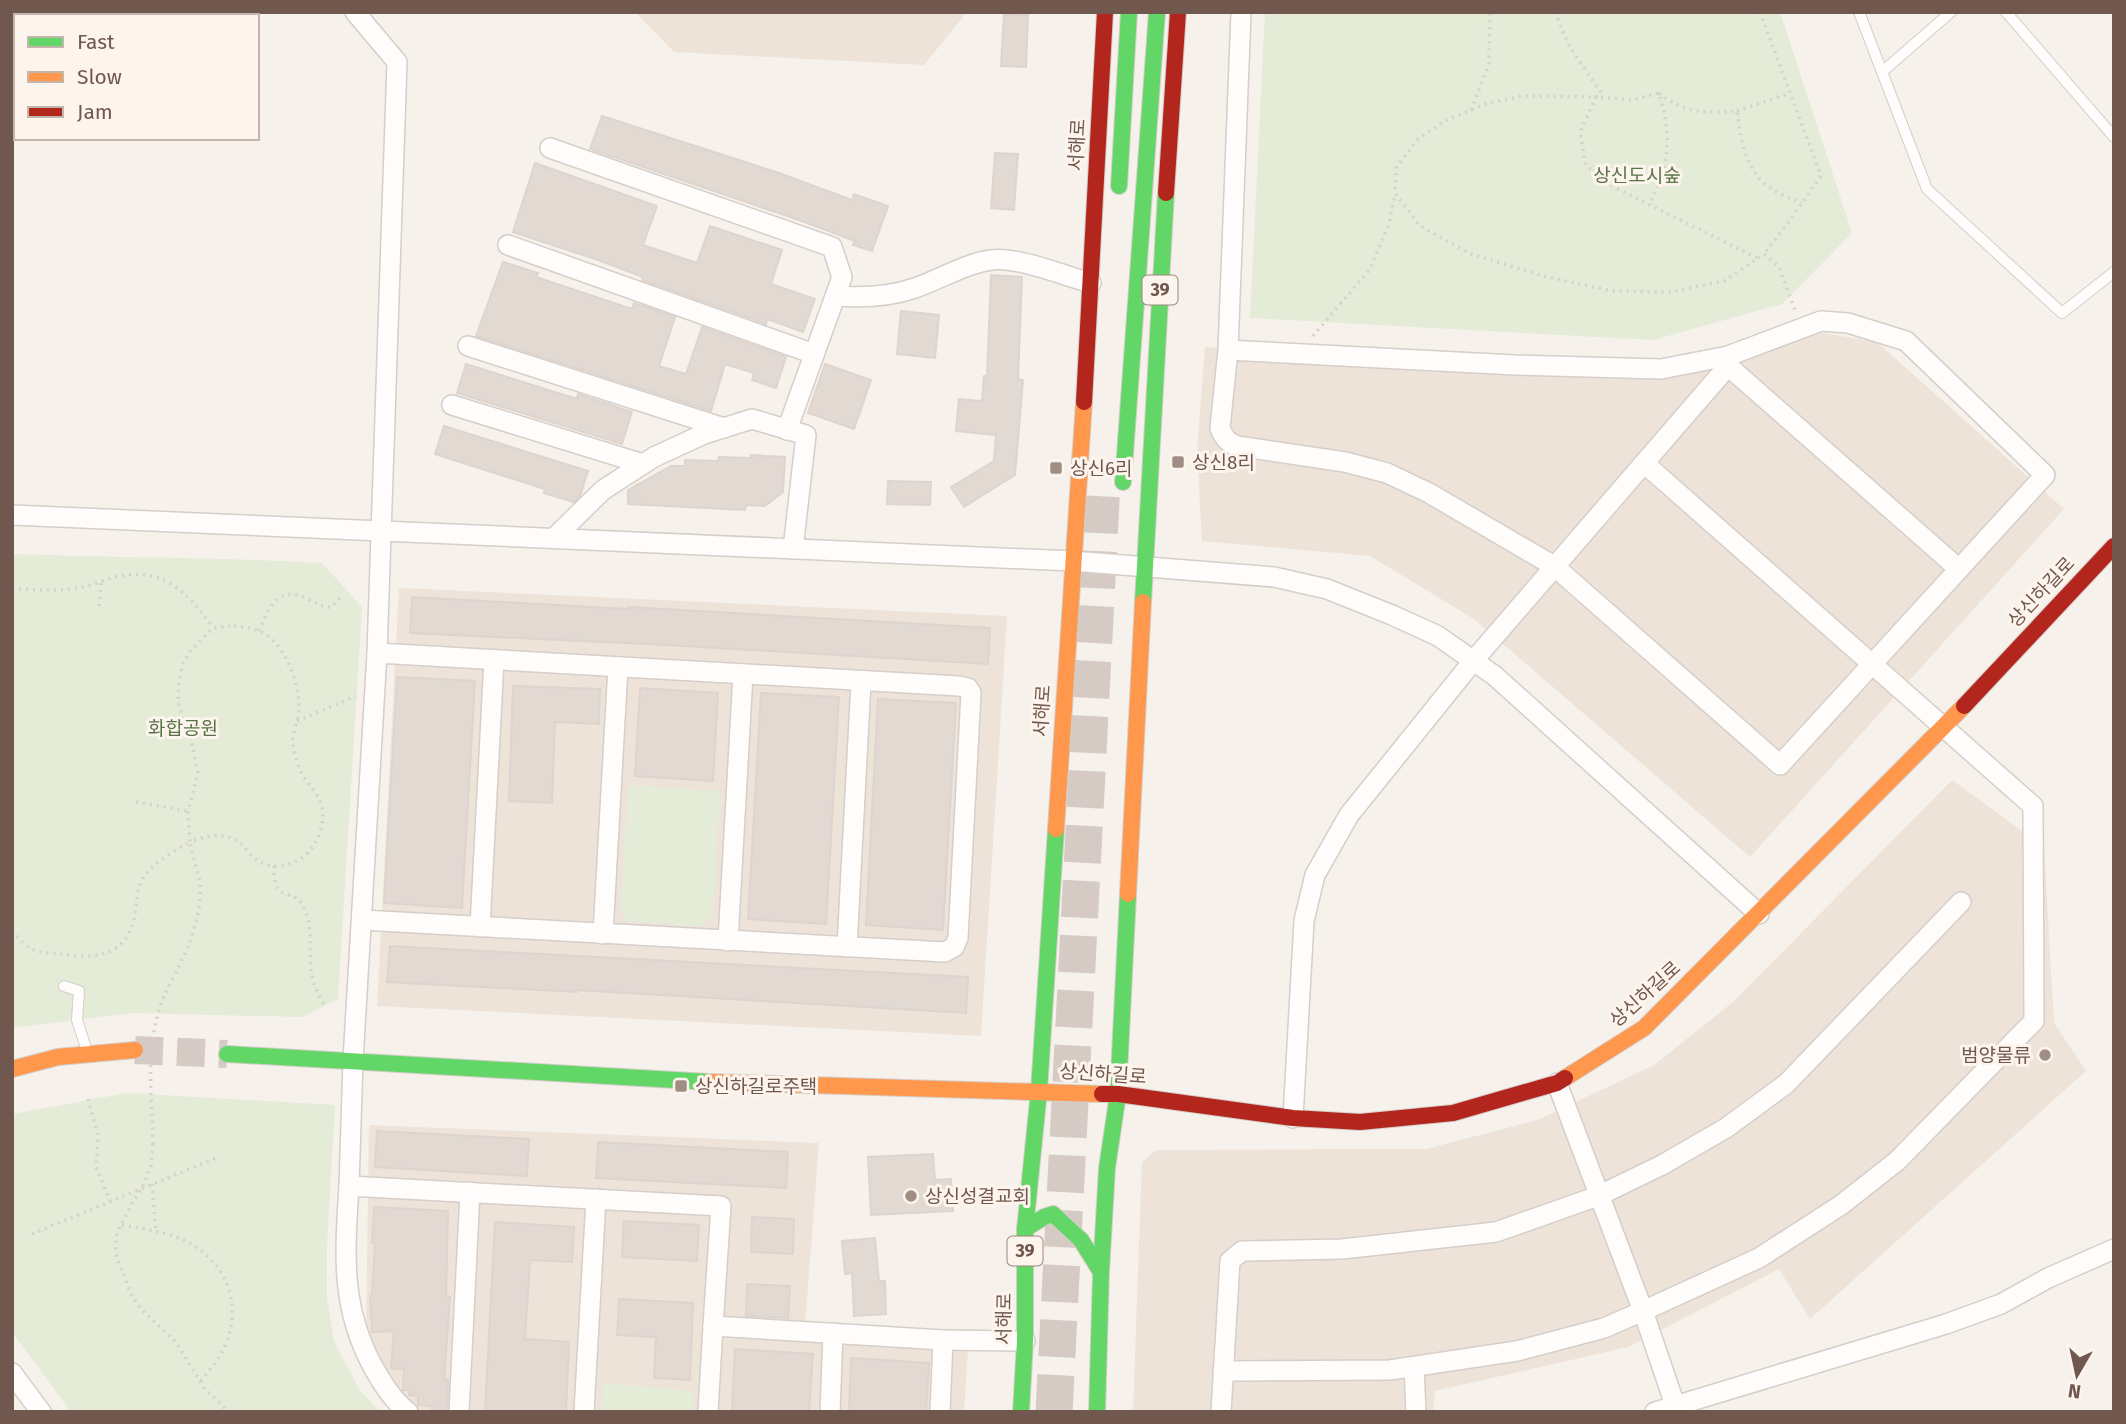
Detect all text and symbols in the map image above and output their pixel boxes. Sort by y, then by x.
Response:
legend [14,14,259,140]
text: Fast [77,29,115,55]
text: Slow [77,64,122,90]
text: Jam [77,99,113,125]
street label: 서해로 [1064,118,1090,172]
park label: 상신도시숲 [1593,164,1681,187]
road number: 39 [1142,276,1178,304]
place label: 상신8리 [1192,451,1255,474]
marker: 상신8리 [1170,454,1186,470]
place label: 상신6리 [1070,457,1133,480]
marker: 상신6리 [1048,460,1064,476]
street label: 상신하길로 [2003,552,2079,632]
street label: 서해로 [1029,684,1055,738]
park label: 화합공원 [148,717,218,740]
street label: 상신하길로 [1605,956,1685,1032]
place label: 범양물류 [1961,1044,2031,1067]
marker: 범양물류 [2037,1047,2053,1063]
street label: 상신하길로 [1059,1059,1147,1089]
place label: 상신하길로주택 [695,1075,817,1098]
marker: 상신하길로주택 [673,1078,689,1094]
place label: 상신성결교회 [925,1185,1030,1208]
marker: 상신성결교회 [903,1188,919,1204]
road number: 39 [1007,1236,1042,1266]
street label: 서해로 [992,1293,1016,1345]
north arrow [2042,1340,2112,1410]
text: N [2066,1379,2082,1404]

